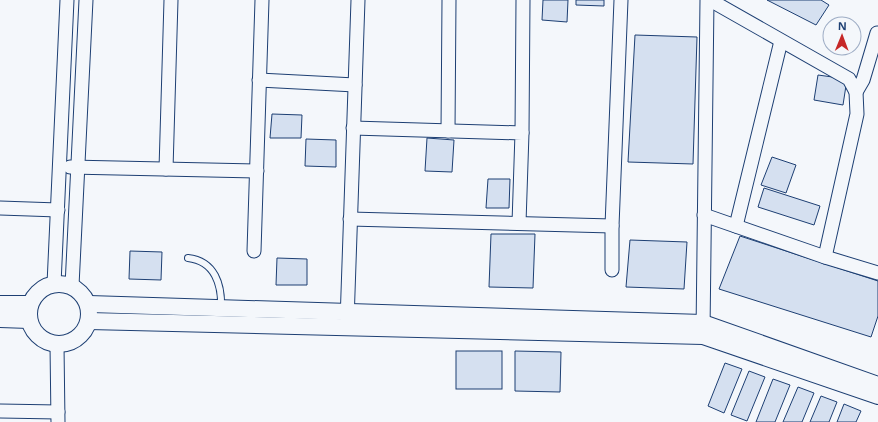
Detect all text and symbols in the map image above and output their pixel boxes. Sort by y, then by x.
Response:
north arrow [822,16,862,56]
text: N [838,18,847,33]

